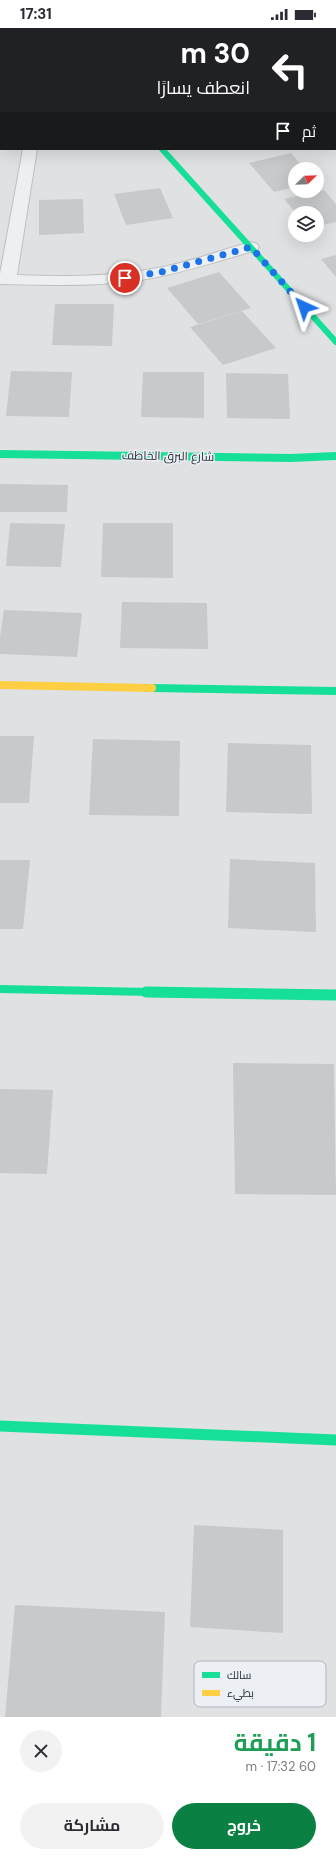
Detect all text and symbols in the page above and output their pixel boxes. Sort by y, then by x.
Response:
text: 17:31 [20,4,52,24]
text: 30 m [180,35,250,72]
icon: left [264,44,316,96]
text: انعطف يسارًا [156,76,250,100]
icon: arrive [272,120,294,142]
text: ثم [302,122,316,142]
north arrow [288,162,324,198]
map controls [288,162,324,242]
button: layers [288,206,324,242]
pin [108,261,142,295]
icon: arrive [114,267,136,289]
position arrow [283,286,325,328]
street label: شارع البرق الخاطف [122,447,214,465]
legend [194,1661,326,1707]
text: سالك [227,1668,251,1682]
text: بطيء [227,1686,254,1702]
text: 1 دقيقة [234,1727,316,1758]
button: close [20,1730,62,1772]
text: 60 m · 17:32 [246,1758,316,1775]
button: مشاركة [20,1803,164,1849]
button: خروج [172,1803,316,1849]

